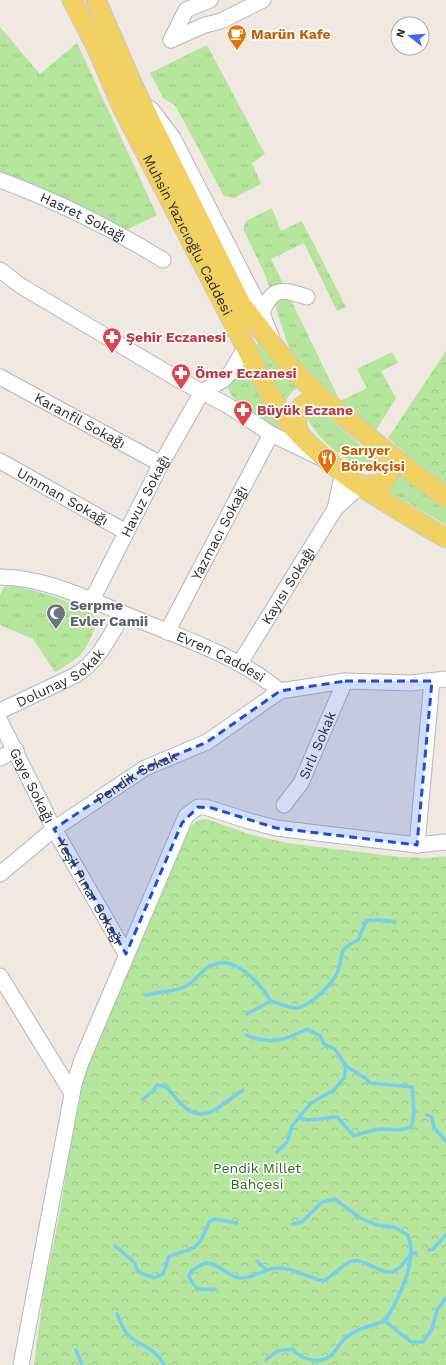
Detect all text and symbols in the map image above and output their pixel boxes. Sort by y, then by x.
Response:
north arrow [390,16,430,56]
cafe icon: Marün Kafe [226,23,248,51]
place label: Marün Kafe [251,26,331,42]
text: N [394,27,408,39]
street label: Muhsin Yazıcıoğlu Caddesi [140,152,236,318]
street label: Hasret Sokağı [38,189,129,245]
pharmacy icon: Şehir Eczanesi [101,326,123,354]
place label: Şehir Eczanesi [126,329,226,345]
pharmacy icon: Ömer Eczanesi [170,362,192,390]
place label: Ömer Eczanesi [195,365,297,381]
street label: Karanfil Sokağı [32,389,128,451]
pharmacy icon: Büyük Eczane [232,399,254,427]
place label: Büyük Eczane [257,402,353,418]
place label: Sarıyer Börekçisi [341,442,405,474]
restaurant icon: Sarıyer Börekçisi [316,447,338,475]
street label: Havuz Sokağı [117,452,173,540]
street label: Umman Sokağı [14,464,111,528]
street label: Yazmacı Sokağı [188,483,250,583]
street label: Kayısı Sokağı [258,544,318,627]
place label: Serpme Evler Camii [70,597,148,629]
mosque icon: Serpme Evler Camii [45,602,67,630]
street label: Evren Caddesi [174,628,268,685]
street label: Dolunay Sokak [14,646,107,710]
street label: Sırlı Sokak [296,709,339,782]
street label: Gaye Sokağı [7,745,58,826]
street label: Pendik Sokak [93,748,179,807]
street label: Yeşil Pınar Sokağı [54,836,126,947]
park label: Pendik Millet Bahçesi [213,1160,301,1192]

